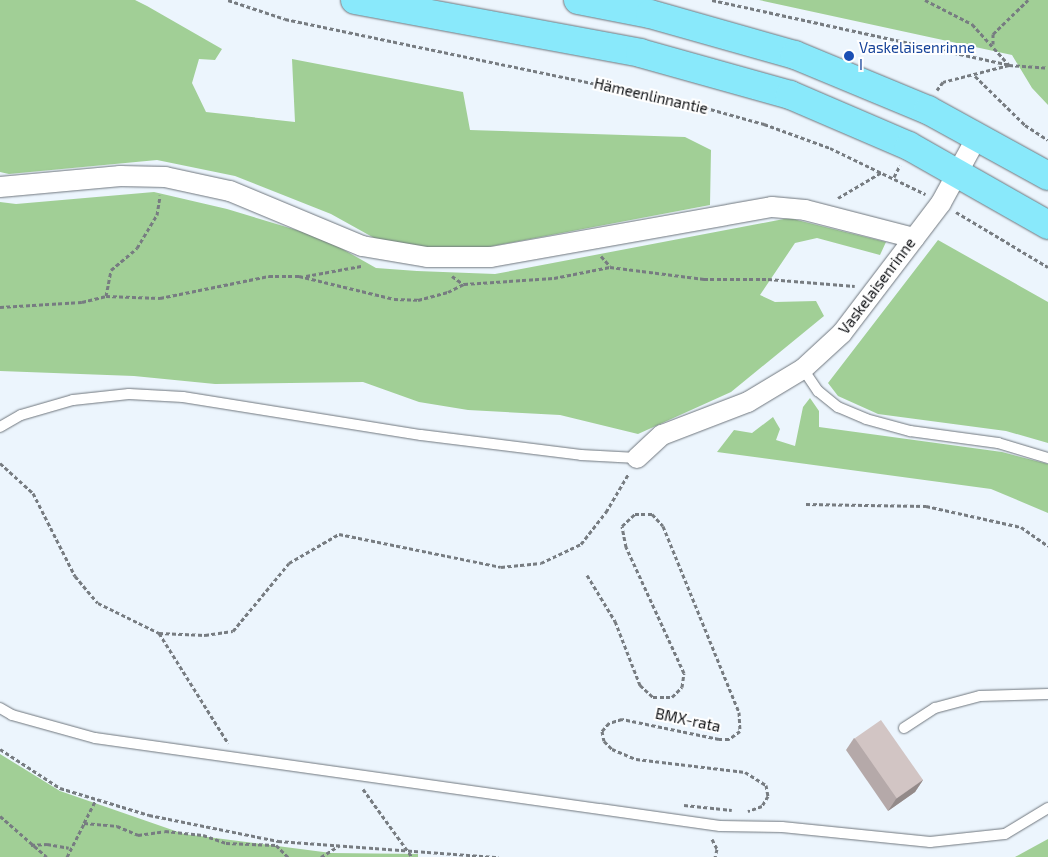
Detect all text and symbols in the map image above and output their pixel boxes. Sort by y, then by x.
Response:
place label: Vaskelaisenrinne I [859,38,975,73]
marker: Vaskelaisenrinne I [843,50,855,62]
street label: Hämeenlinnantie [592,74,710,118]
street label: Vaskelaisenrinne [835,234,919,338]
street label: BMX-rata [654,704,722,736]

